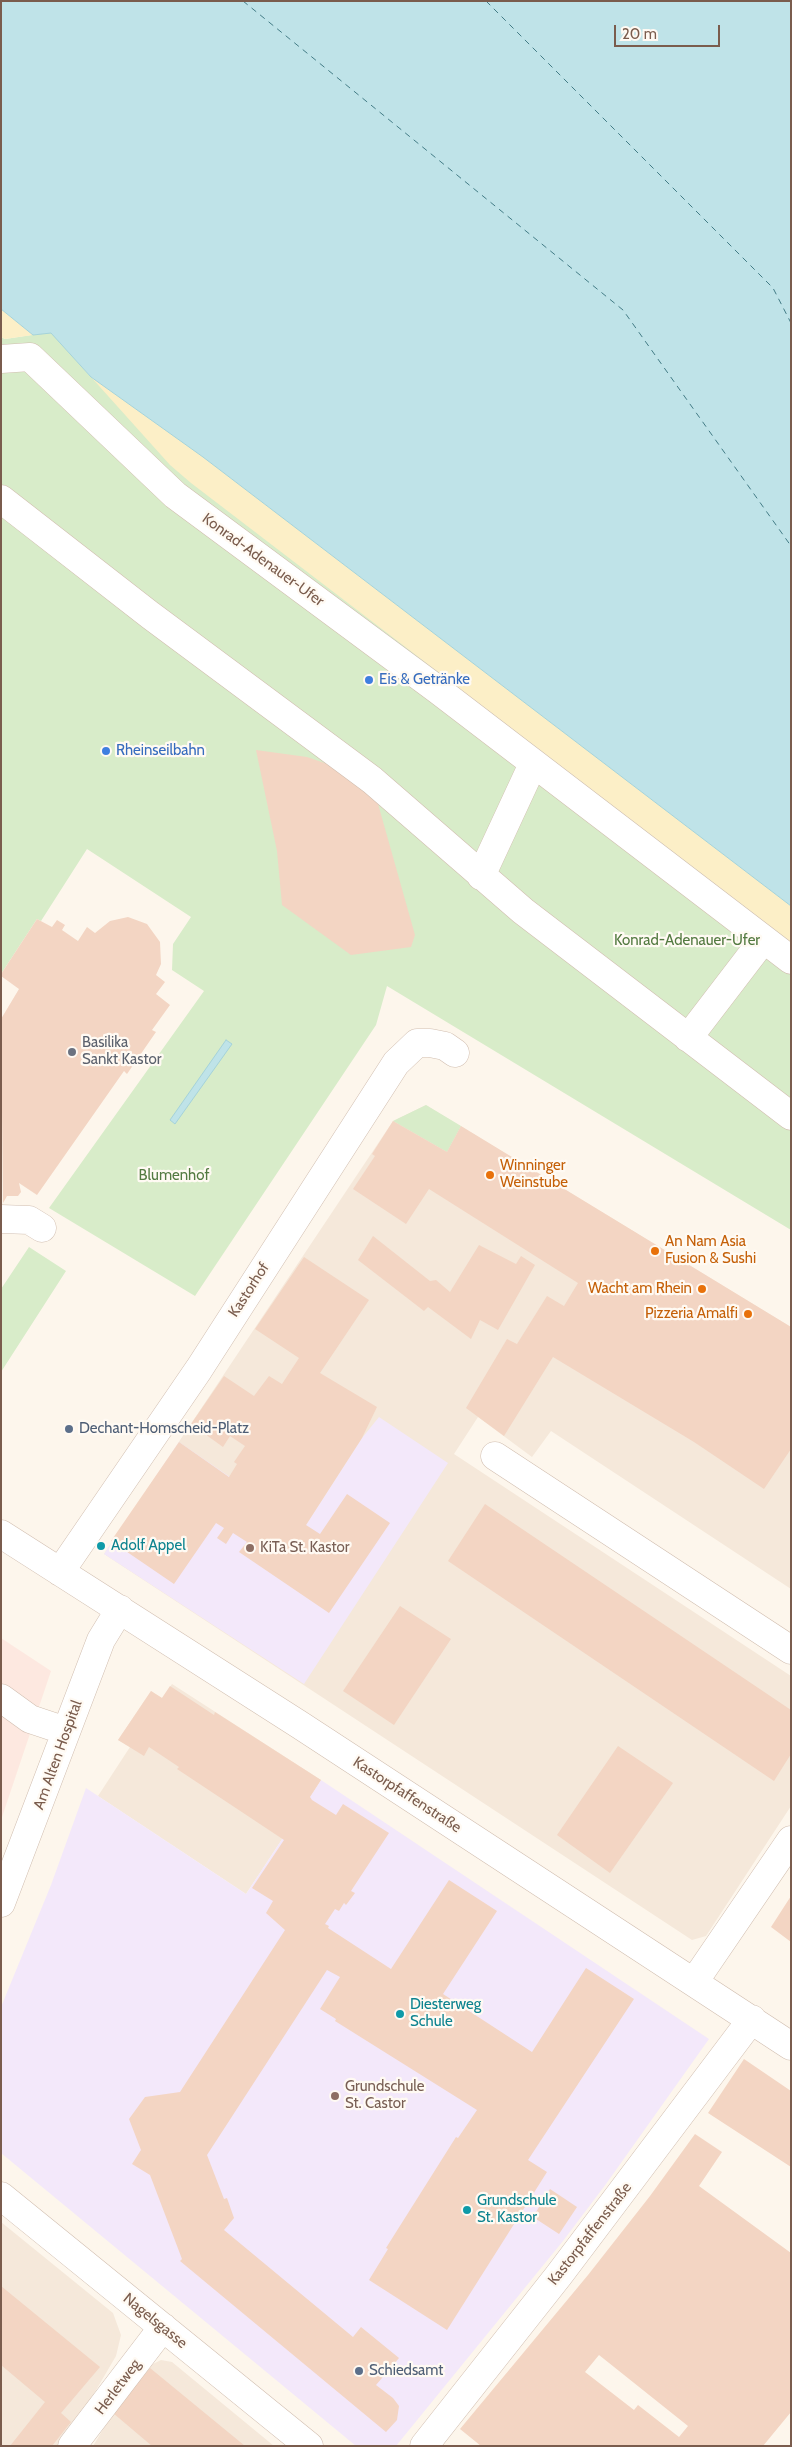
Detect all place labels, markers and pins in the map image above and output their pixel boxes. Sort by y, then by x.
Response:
place label: Eis & Getränke [379,671,470,689]
marker: Eis & Getränke [363,674,375,686]
place label: Rheinseilbahn [116,742,205,760]
marker: Rheinseilbahn [100,745,112,757]
place label: Basilika Sankt Kastor [82,1034,161,1069]
marker: Basilika Sankt Kastor [66,1046,78,1058]
place label: Winninger Weinstube [500,1157,568,1192]
marker: Winninger Weinstube [484,1169,496,1181]
place label: An Nam Asia Fusion & Sushi [665,1233,756,1268]
marker: An Nam Asia Fusion & Sushi [649,1245,661,1257]
place label: Wacht am Rhein [588,1280,692,1298]
marker: Wacht am Rhein [696,1283,708,1295]
place label: Pizzeria Amalfi [645,1305,738,1323]
marker: Pizzeria Amalfi [742,1308,754,1320]
place label: Dechant-Homscheid-Platz [79,1420,249,1438]
marker: Dechant-Homscheid-Platz [63,1423,75,1435]
place label: Adolf Appel [111,1537,186,1555]
place label: KiTa St. Kastor [260,1539,349,1557]
marker: Adolf Appel [95,1540,107,1552]
marker: KiTa St. Kastor [244,1542,256,1554]
place label: Diesterweg Schule [410,1996,481,2031]
marker: Diesterweg Schule [394,2008,406,2020]
place label: Grundschule St. Castor [345,2078,424,2113]
marker: Grundschule St. Castor [329,2090,341,2102]
place label: Grundschule St. Kastor [477,2192,556,2227]
marker: Grundschule St. Kastor [461,2204,473,2216]
place label: Schiedsamt [369,2362,443,2380]
marker: Schiedsamt [353,2365,365,2377]

